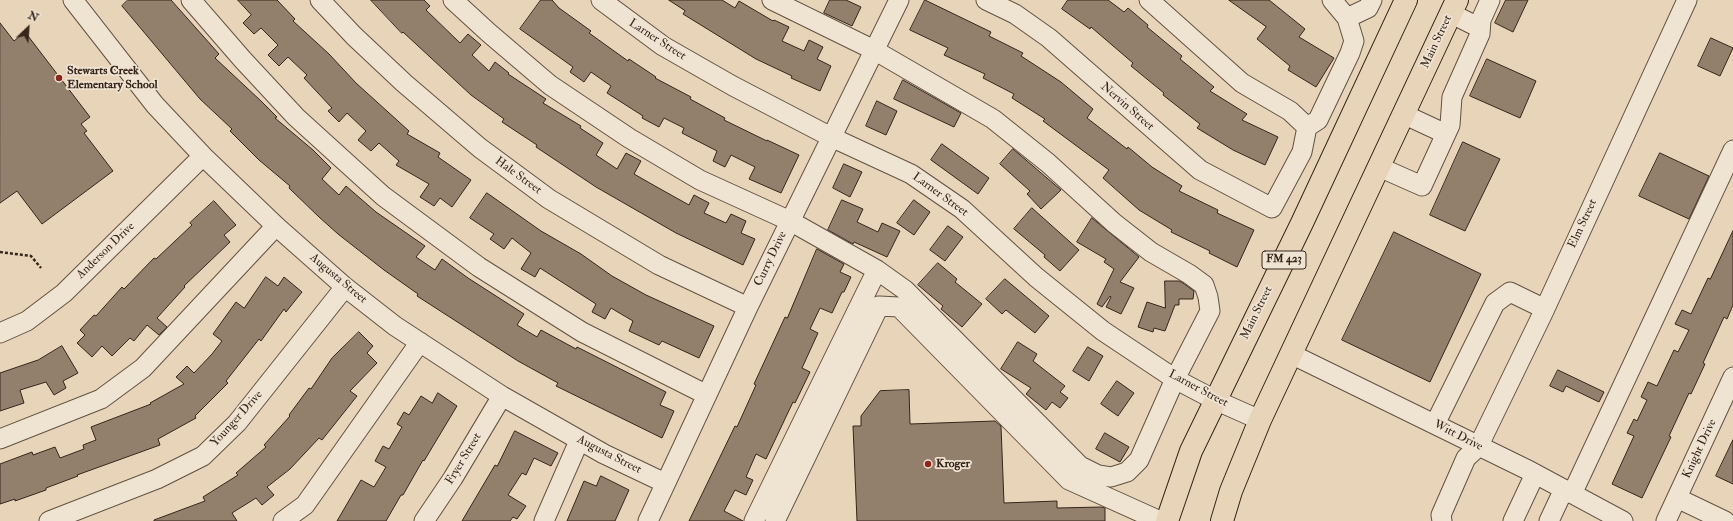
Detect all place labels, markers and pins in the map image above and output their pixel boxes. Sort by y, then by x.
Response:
place label: Stewarts Creek Elementary School [67,64,158,92]
marker: Stewarts Creek Elementary School [54,73,64,83]
place label: Kroger [936,457,970,471]
marker: Kroger [923,459,933,469]

